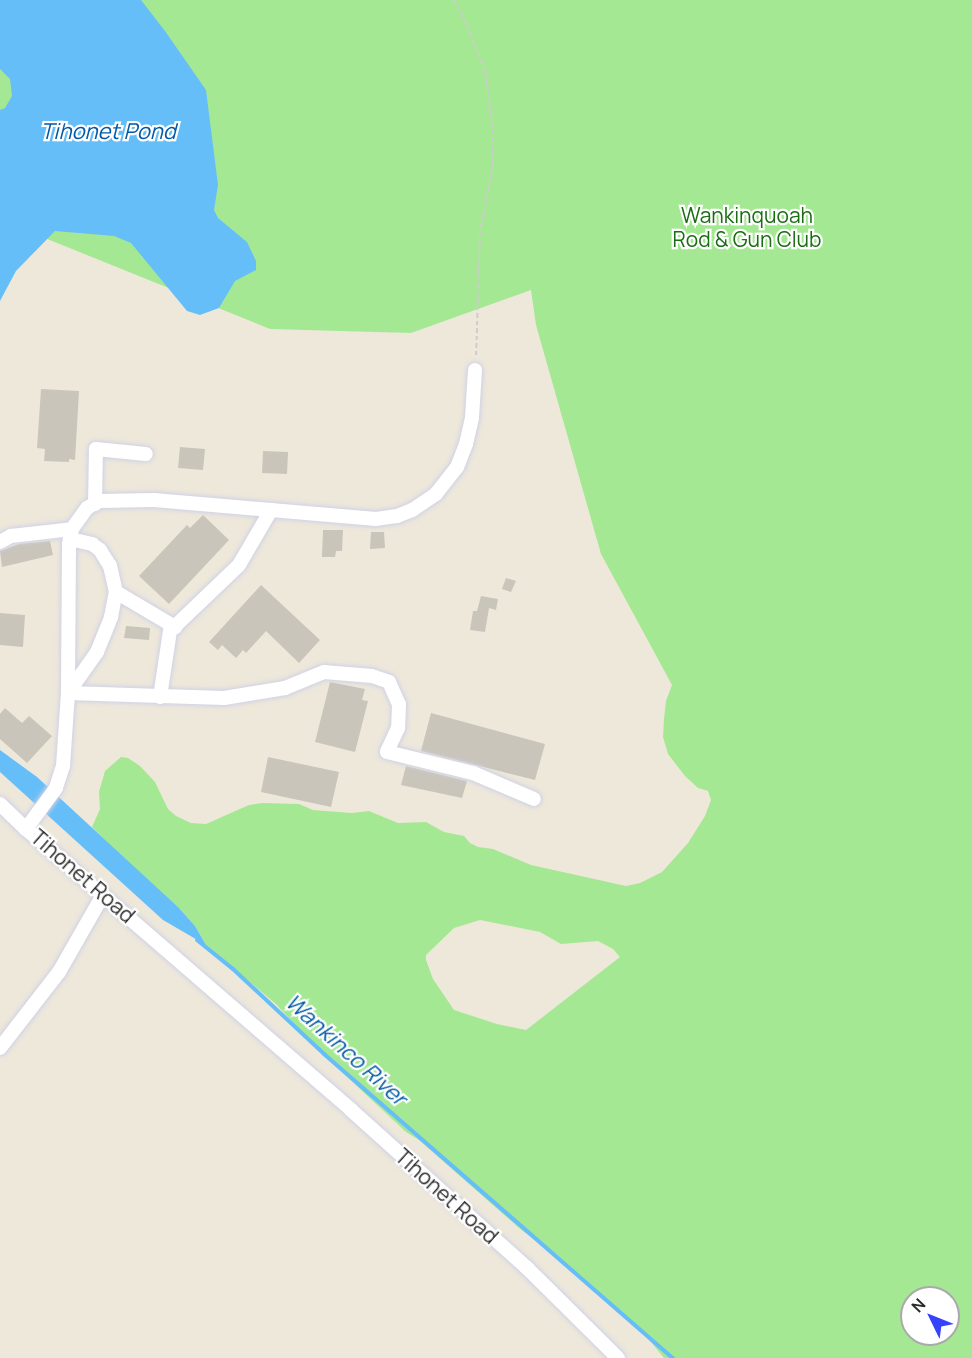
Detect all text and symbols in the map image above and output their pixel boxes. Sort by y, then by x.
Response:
water label: Tihonet Pond [40,119,176,145]
park label: Wankinquoah Rod & Gun Club [673,202,821,252]
street label: Tihonet Road [26,824,140,928]
water label: Wankinco River [280,989,412,1111]
street label: Tihonet Road [390,1143,504,1249]
north arrow [900,1286,960,1346]
text: N [906,1293,930,1317]

